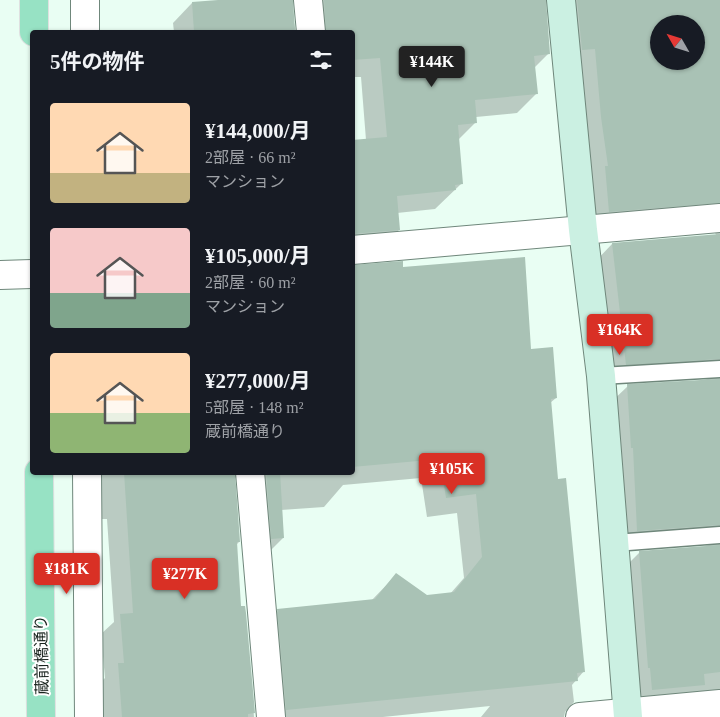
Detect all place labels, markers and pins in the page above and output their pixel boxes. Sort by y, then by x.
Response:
pin: ¥144K [397,46,467,88]
pin: ¥164K [585,314,655,356]
pin: ¥105K [417,452,487,495]
pin: ¥181K [32,552,102,595]
pin: ¥277K [150,558,220,600]

